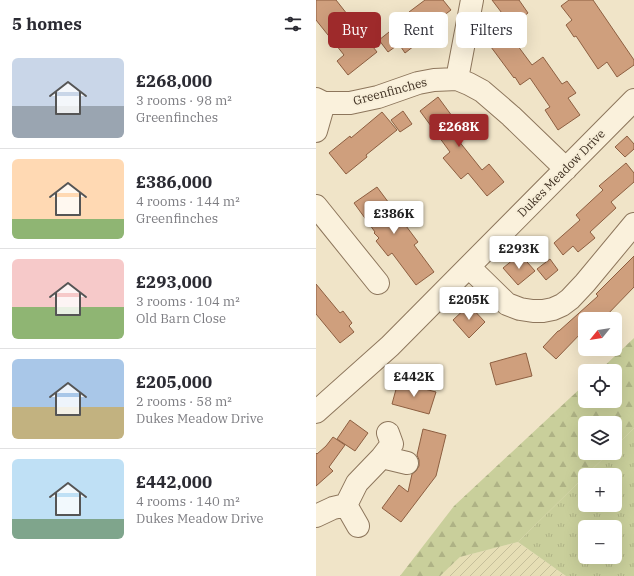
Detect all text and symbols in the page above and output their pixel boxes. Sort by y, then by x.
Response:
chip: Buy [328,12,381,48]
chip: Rent [389,12,448,48]
chip: Filters [456,12,527,48]
text: 5 homes [12,13,82,35]
icon: filters [282,13,304,35]
text: £268,000 [136,70,212,92]
icon: home [44,74,92,122]
street label: Greenfinches [351,74,429,108]
text: 3 rooms · 98 m² [136,92,232,109]
text: Greenfinches [136,109,218,126]
pin: £268K [431,114,487,148]
text: £268K [438,118,480,135]
street label: Dukes Meadow Drive [514,126,608,220]
text: £386,000 [136,171,212,193]
icon: home [44,175,92,223]
text: 4 rooms · 144 m² [136,193,240,210]
pin: £386K [366,201,422,235]
text: £386K [373,205,415,222]
text: Greenfinches [136,210,218,227]
pin: £293K [491,236,547,270]
text: £293K [498,240,540,257]
text: £293,000 [136,271,212,293]
icon: home [44,275,92,323]
pin: £205K [441,287,497,321]
text: £205K [448,291,490,308]
text: 3 rooms · 104 m² [136,293,240,310]
text: Old Barn Close [136,310,226,327]
north arrow [578,312,622,356]
map controls [578,312,622,564]
pin: £442K [386,364,442,398]
button: locate [578,364,622,408]
text: £442K [393,368,435,385]
text: £205,000 [136,371,212,393]
icon: home [44,375,92,423]
text: 2 rooms · 58 m² [136,393,232,410]
text: Dukes Meadow Drive [136,410,264,427]
button: layers [578,416,622,460]
button: + [578,468,622,512]
text: £442,000 [136,471,212,493]
icon: home [44,475,92,523]
text: 4 rooms · 140 m² [136,493,240,510]
text: Dukes Meadow Drive [136,510,264,527]
button: − [578,520,622,564]

